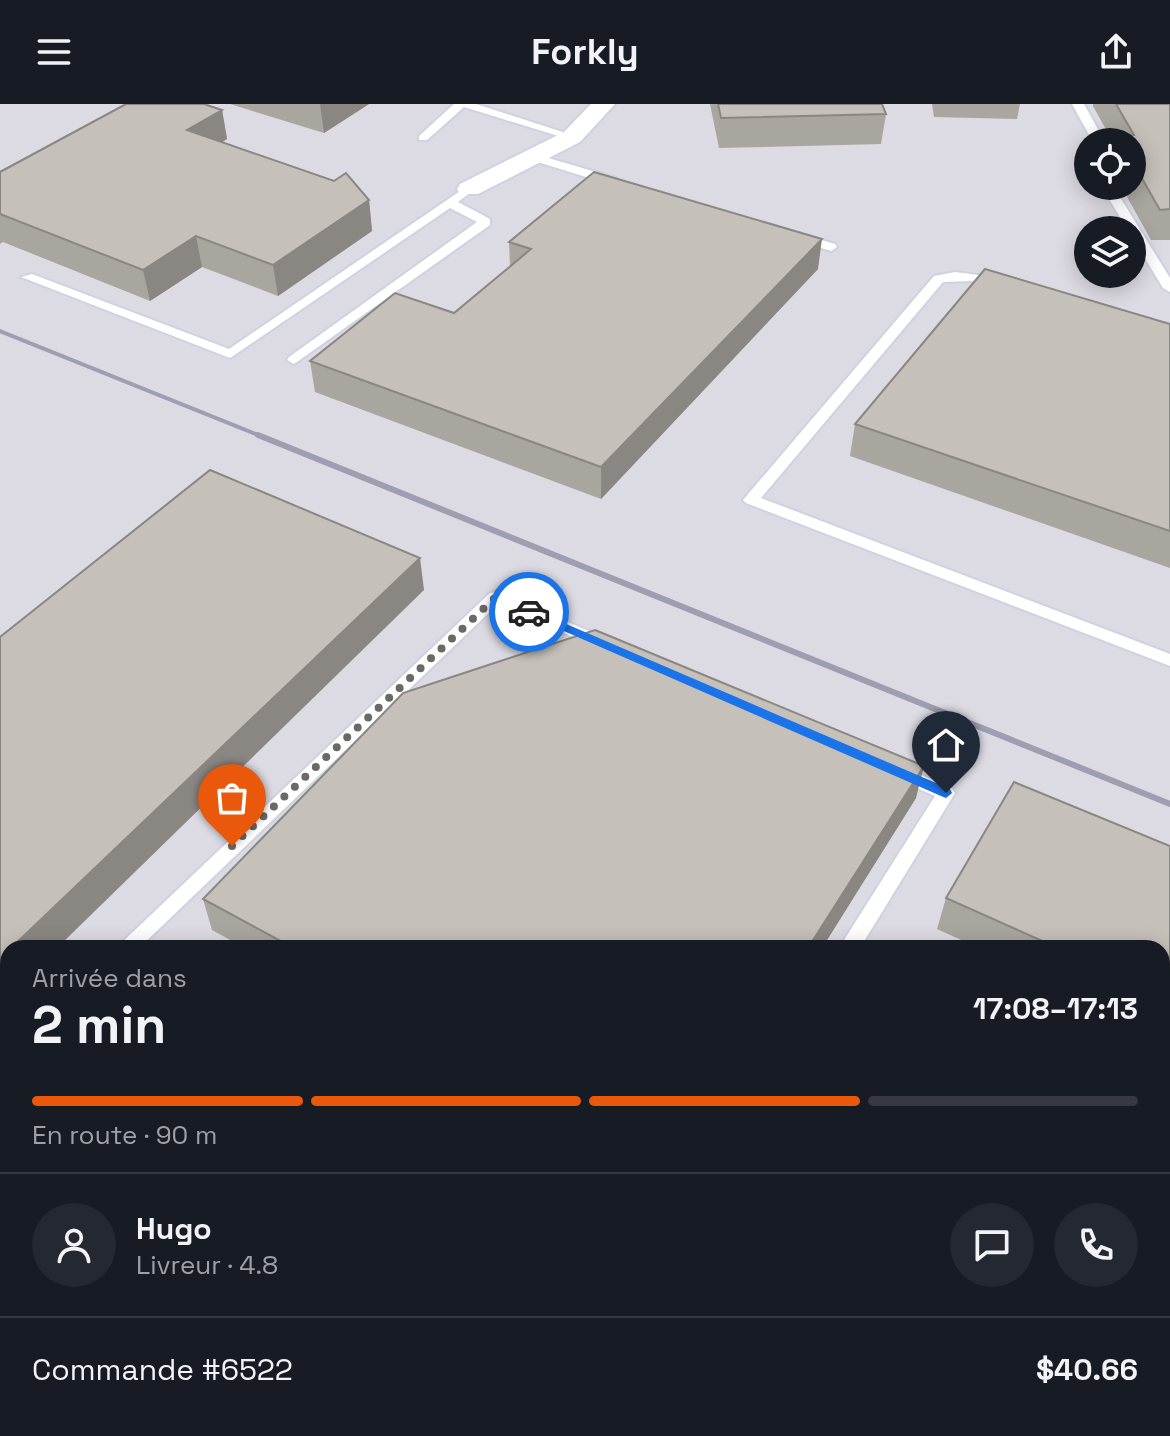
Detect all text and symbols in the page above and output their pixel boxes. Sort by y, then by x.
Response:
text: Forkly [531,29,639,75]
icon: menu [32,30,76,74]
icon: share [1094,30,1138,74]
map controls [1074,128,1146,288]
button: locate [1074,128,1146,200]
button: layers [1074,216,1146,288]
courier [489,572,569,652]
icon: car [507,590,551,634]
pin [912,711,980,793]
icon: home [924,723,968,767]
pin [198,764,266,846]
icon: bag [210,776,254,820]
text: Arrivée dans [32,961,187,995]
text: 17:08–17:13 [973,989,1138,1028]
text: 2 min [32,992,166,1058]
text: En route · 90 m [32,1118,217,1152]
button: person [32,1203,116,1287]
button: chat [950,1203,1034,1287]
button: phone [1054,1203,1138,1287]
text: Hugo [136,1209,212,1248]
text: Livreur · 4.8 [136,1248,278,1282]
text: Commande #6522 [32,1350,293,1389]
text: $40.66 [1036,1350,1138,1389]

